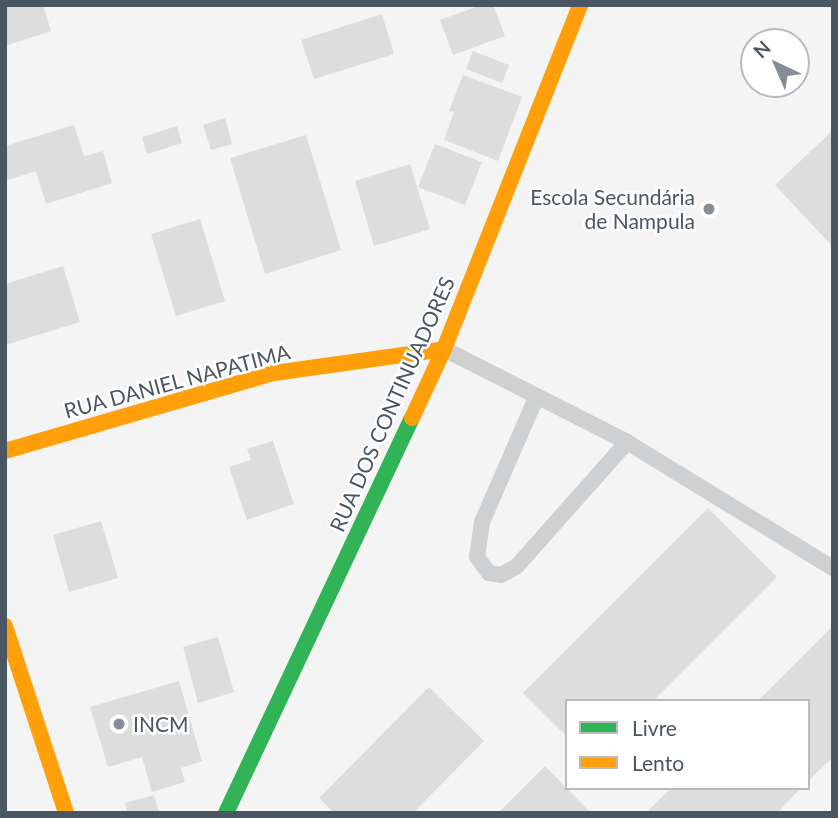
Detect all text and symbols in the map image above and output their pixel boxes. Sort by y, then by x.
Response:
north arrow [740,28,810,98]
text: N [748,36,775,62]
place label: Escola Secundária de Nampula [530,184,695,234]
marker: Escola Secundária de Nampula [701,201,717,217]
street label: RUA DOS CONTINUADORES [324,272,460,536]
street label: RUA DANIEL NAPATIMA [61,339,293,423]
legend [565,699,810,790]
place label: INCM [133,711,188,737]
text: Livre [632,715,677,740]
marker: INCM [111,716,127,732]
text: Lento [632,750,684,775]

